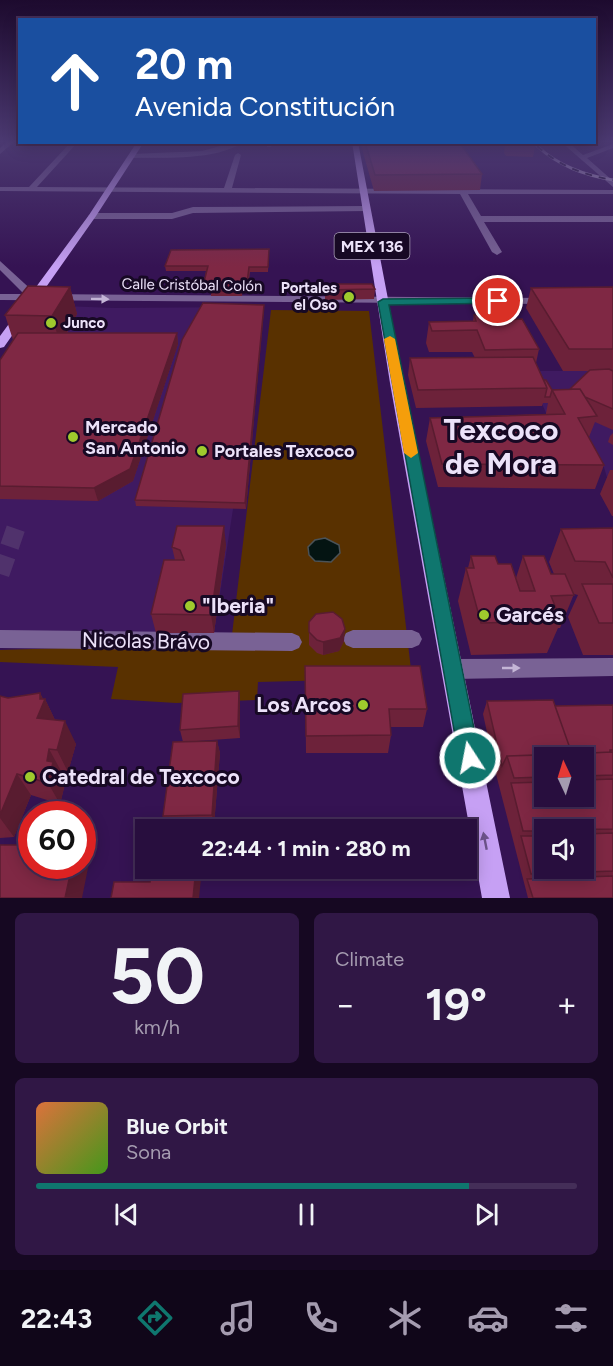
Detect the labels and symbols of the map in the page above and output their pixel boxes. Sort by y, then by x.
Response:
road number: MEX 136 [334,233,410,259]
street label: Calle Cristóbal Colón [121,275,263,295]
pin [472,275,523,326]
place label: Portales el Oso [281,279,337,314]
marker: Portales el Oso [342,290,356,304]
one-way arrow [91,294,110,303]
place label: Junco [63,314,106,332]
marker: Junco [44,316,58,330]
district label: Texcoco de Mora [444,411,558,482]
place label: Mercado San Antonio [85,416,186,459]
marker: Mercado San Antonio [66,430,80,444]
place label: Portales Texcoco [214,440,355,462]
marker: Portales Texcoco [195,444,209,458]
place label: "Iberia" [202,593,274,618]
marker: "Iberia" [183,599,197,613]
place label: Garcés [496,602,564,627]
marker: Garcés [477,608,491,622]
street label: Nicolas Brávo [82,627,210,654]
one-way arrow [502,663,521,673]
place label: Los Arcos [256,692,351,717]
marker: Los Arcos [356,698,370,712]
position arrow [438,726,502,790]
north arrow [534,747,594,807]
place label: Catedral de Texcoco [42,764,240,789]
marker: Catedral de Texcoco [23,770,37,784]
speed limit sign: 60 [18,801,96,879]
one-way arrow [480,831,489,850]

